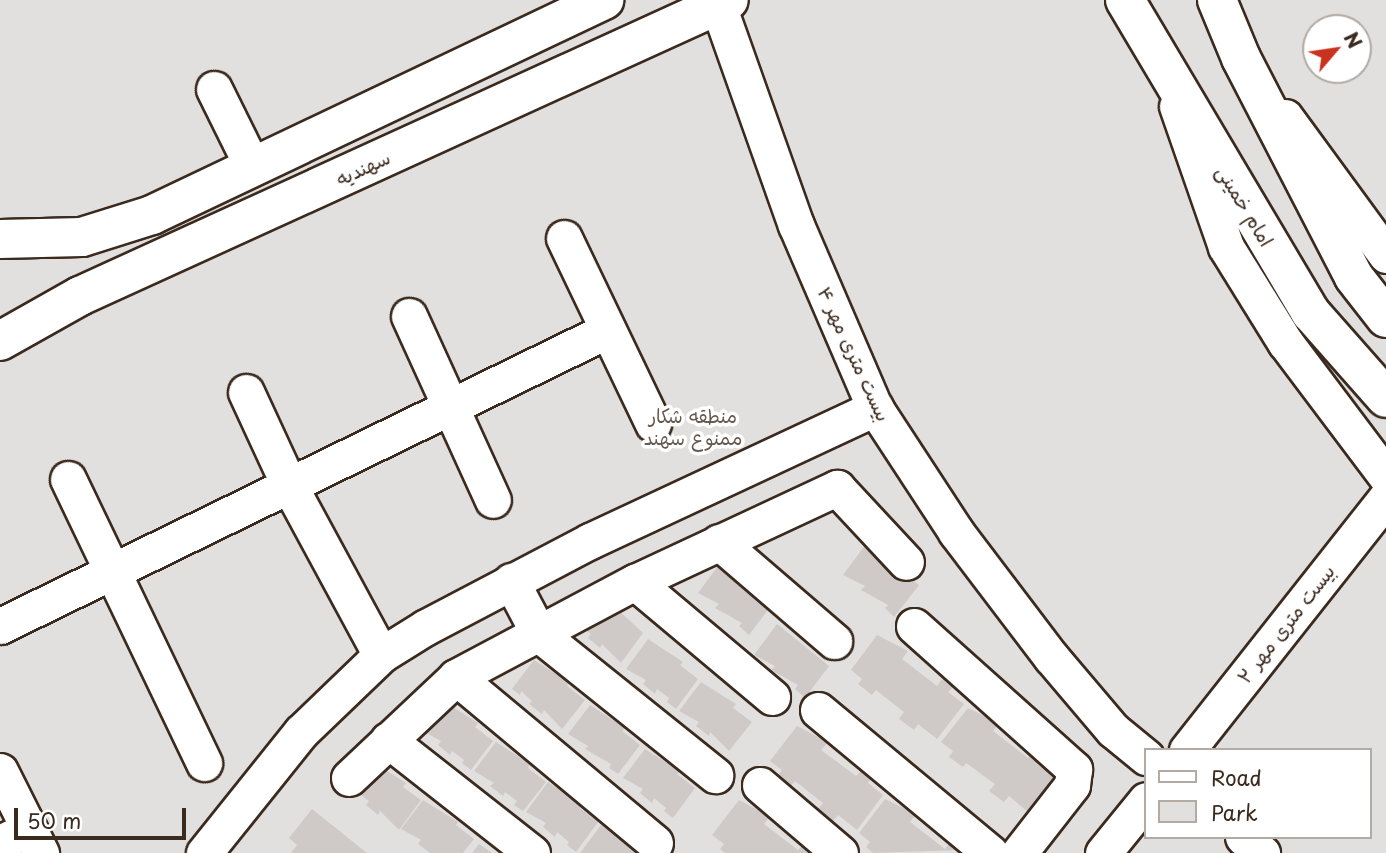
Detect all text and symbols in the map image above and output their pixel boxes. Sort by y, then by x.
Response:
north arrow [1302,14,1372,84]
text: N [1338,26,1370,53]
street label: سهندیه [332,146,394,190]
street label: امام خمینی [1212,161,1278,251]
street label: بیست متری مهر ۴ [813,283,895,425]
park label: منطقه شکار ممنوع سهند [644,405,742,449]
street label: بیست متری مهر ۲ [1233,560,1339,688]
legend [1144,748,1372,839]
text: Road [1211,761,1262,793]
scale bar [18,794,189,838]
text: Park [1211,796,1258,828]
text: 50 m [27,804,81,836]

